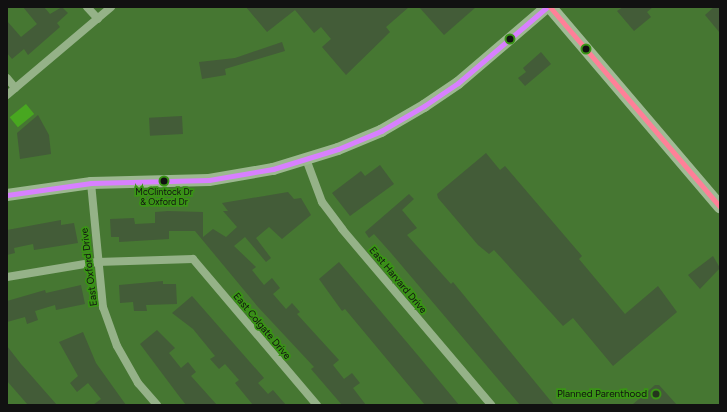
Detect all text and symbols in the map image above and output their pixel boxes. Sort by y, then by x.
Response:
unlabelled marker [505,34,515,44]
unlabelled marker [581,44,591,54]
marker: McClintock Dr & Oxford Dr [159,176,169,186]
place label: McClintock Dr & Oxford Dr [135,187,193,208]
street label: East Oxford Drive [78,227,100,307]
street label: East Harvard Drive [367,244,429,316]
street label: East Colgate Drive [231,290,293,362]
place label: Planned Parenthood [557,388,647,400]
marker: Planned Parenthood [650,388,662,400]

